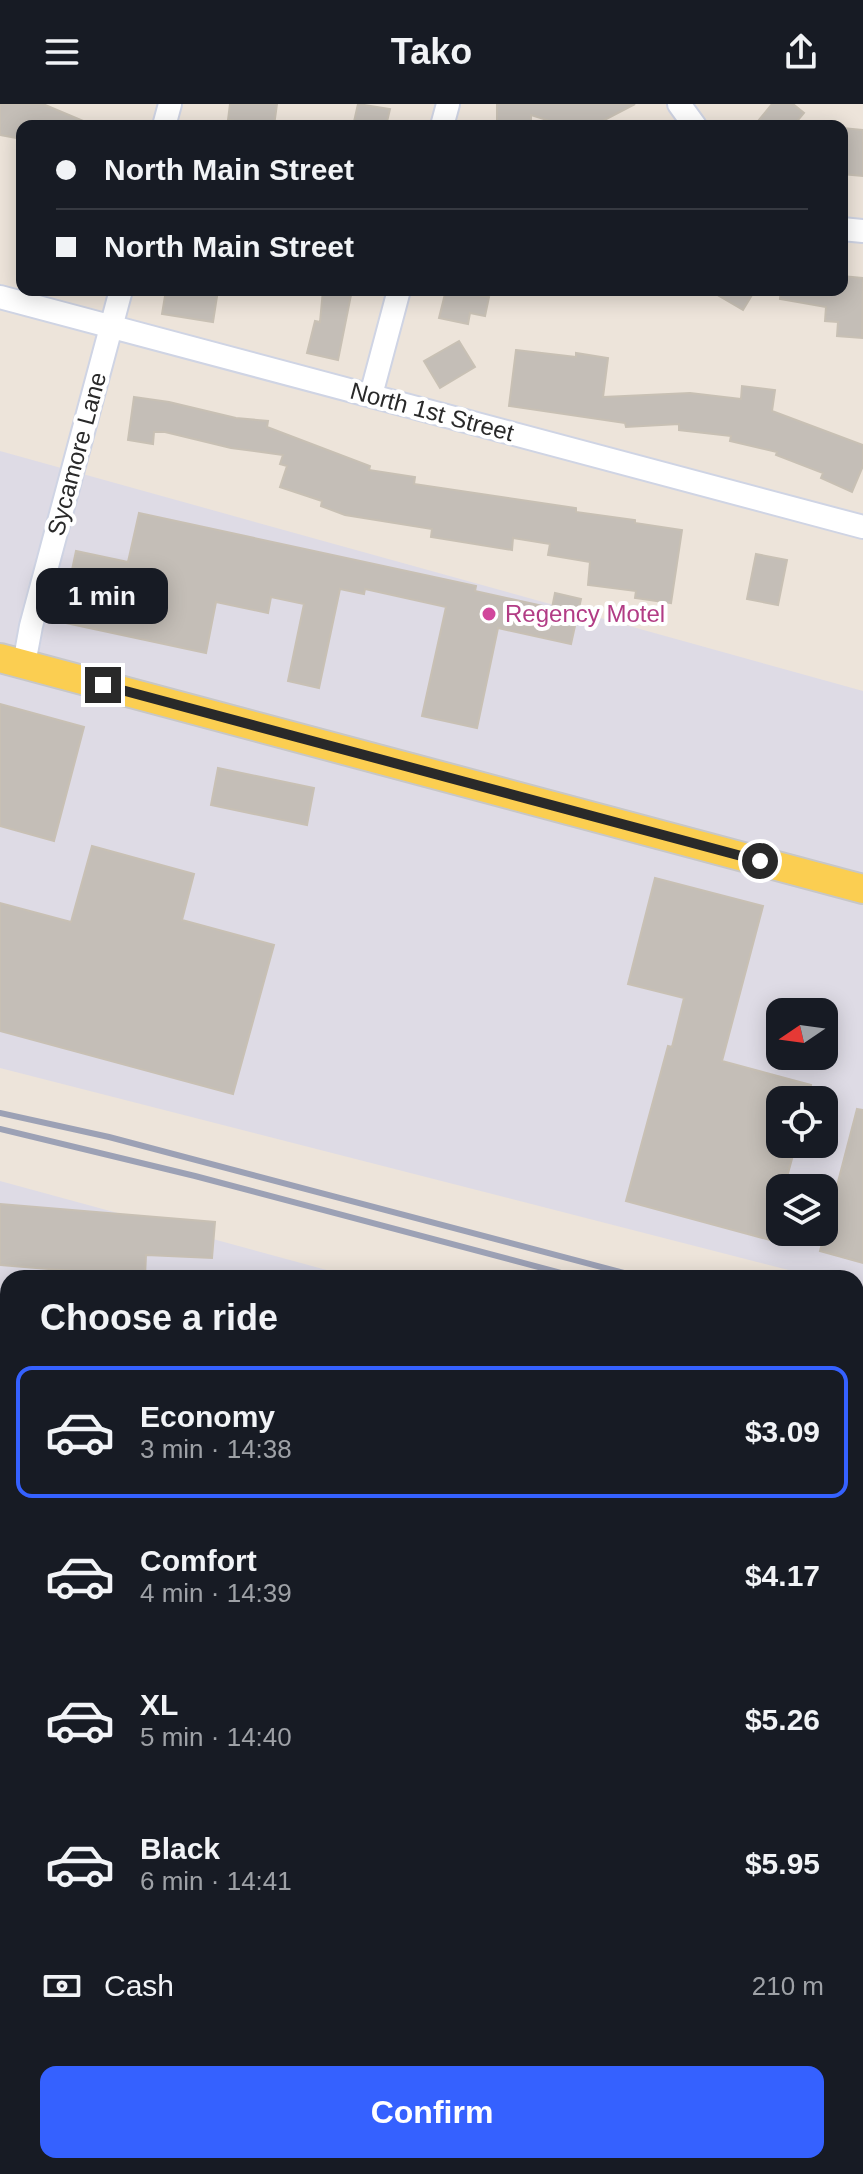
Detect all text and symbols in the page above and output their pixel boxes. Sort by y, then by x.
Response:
icon: menu [40,30,84,74]
icon: share [779,30,823,74]
text: Tako [391,31,472,72]
text: North Main Street [104,153,354,186]
text: North Main Street [104,230,354,263]
street label: Sycamore Lane [42,369,111,539]
street label: North 1st Street [347,377,517,446]
callout: 1 min [37,569,169,625]
text: 1 min [68,581,136,611]
place label: Regency Motel [505,600,665,627]
marker: Regency Motel [480,605,498,623]
route end [85,667,121,703]
route start [742,843,778,879]
north arrow [766,998,838,1070]
map controls [766,998,838,1246]
button: locate [766,1086,838,1158]
button: layers [766,1174,838,1246]
text: Choose a ride [40,1297,278,1338]
icon: car [44,1396,116,1468]
text: Economy [140,1400,275,1433]
text: $3.09 [745,1415,820,1448]
text: 3 min · 14:38 [140,1434,292,1464]
icon: car [44,1540,116,1612]
text: Comfort [140,1544,257,1577]
text: $4.17 [745,1559,820,1592]
text: 4 min · 14:39 [140,1578,292,1608]
icon: car [44,1684,116,1756]
text: XL [140,1688,178,1721]
text: $5.26 [745,1703,820,1736]
text: 5 min · 14:40 [140,1722,292,1752]
icon: car [44,1828,116,1900]
text: Black [140,1832,220,1865]
text: $5.95 [745,1847,820,1880]
text: 6 min · 14:41 [140,1866,292,1896]
icon: cash [40,1964,84,2008]
text: Cash [104,1969,174,2002]
text: 210 m [752,1971,824,2001]
button: Confirm [40,2066,824,2158]

